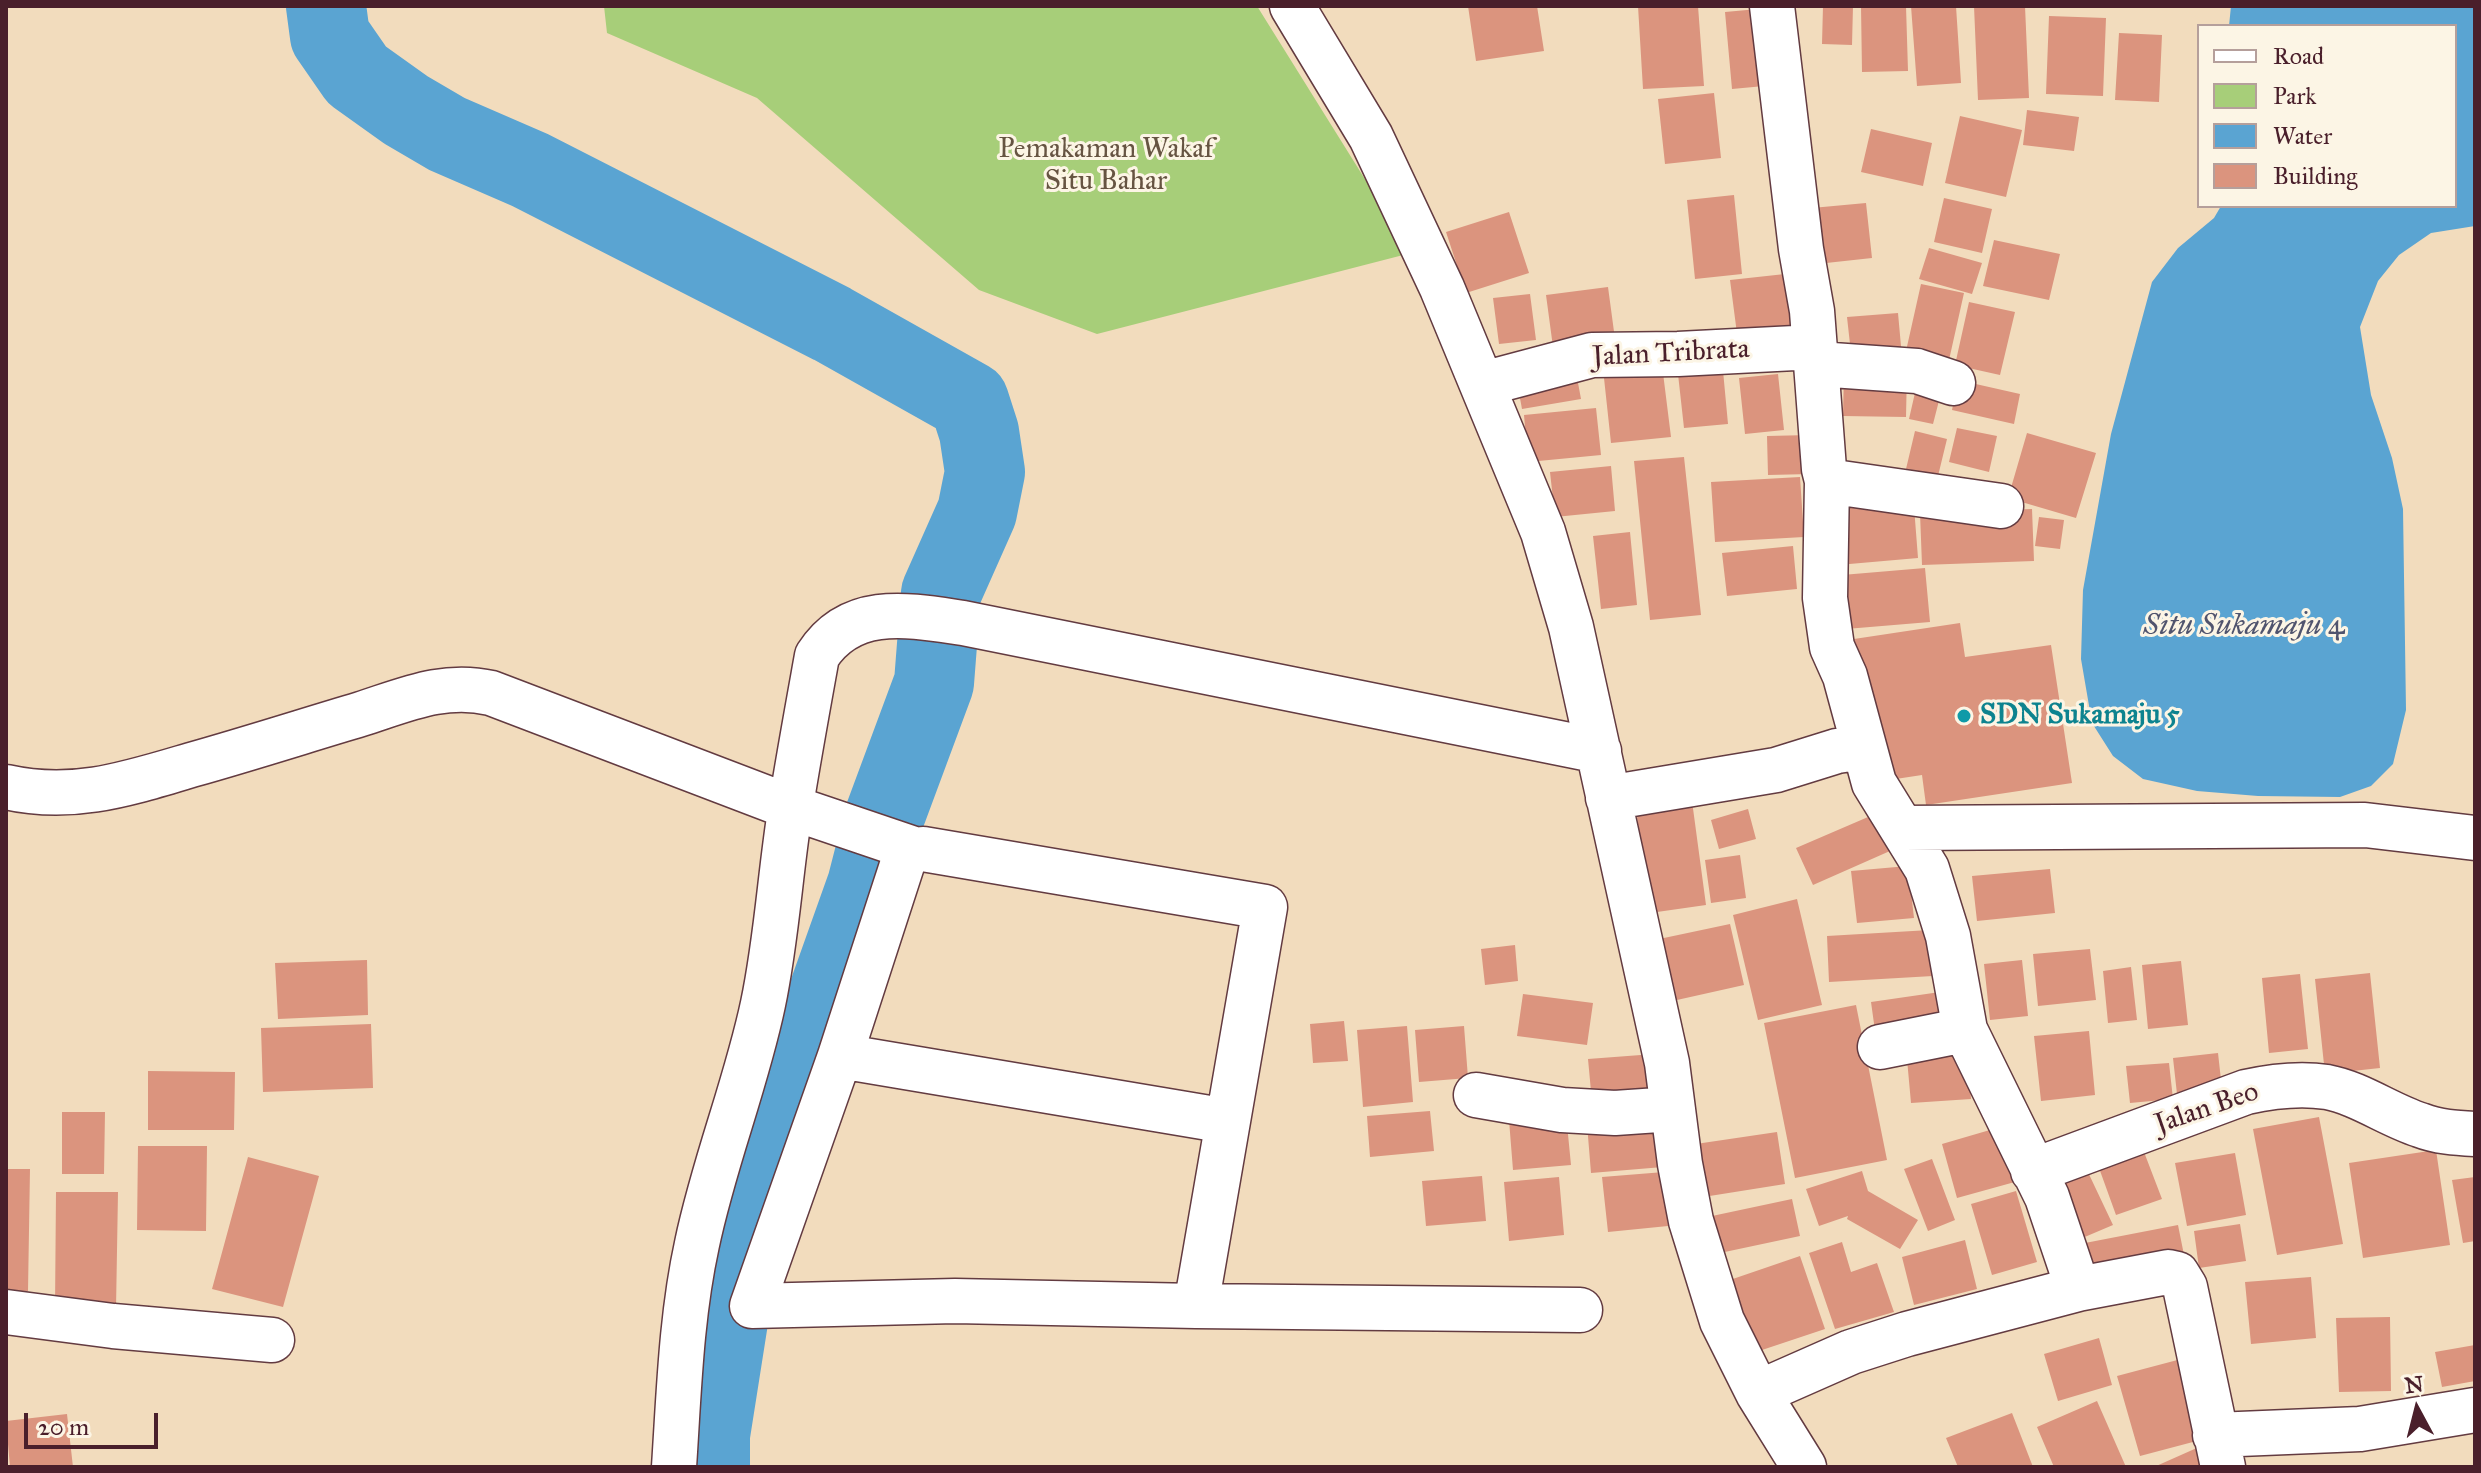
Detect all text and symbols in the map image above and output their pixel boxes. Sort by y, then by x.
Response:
legend [2197,24,2457,208]
text: Road [2273,41,2324,71]
text: Park [2273,81,2316,111]
text: Water [2273,121,2332,151]
park label: Pemakaman Wakaf Situ Bahar [998,133,1214,199]
text: Building [2273,161,2358,191]
street label: Jalan Tribrata [1592,333,1750,375]
water label: Situ Sukamaju 4 [2143,609,2345,645]
place label: SDN Sukamaju 5 [1980,699,2180,733]
marker: SDN Sukamaju 5 [1955,707,1973,725]
street label: Jalan Beo [2151,1076,2263,1142]
north arrow [2377,1369,2457,1449]
text: N [2403,1370,2425,1399]
scale bar [28,1397,162,1447]
text: 20 m [38,1412,89,1442]

